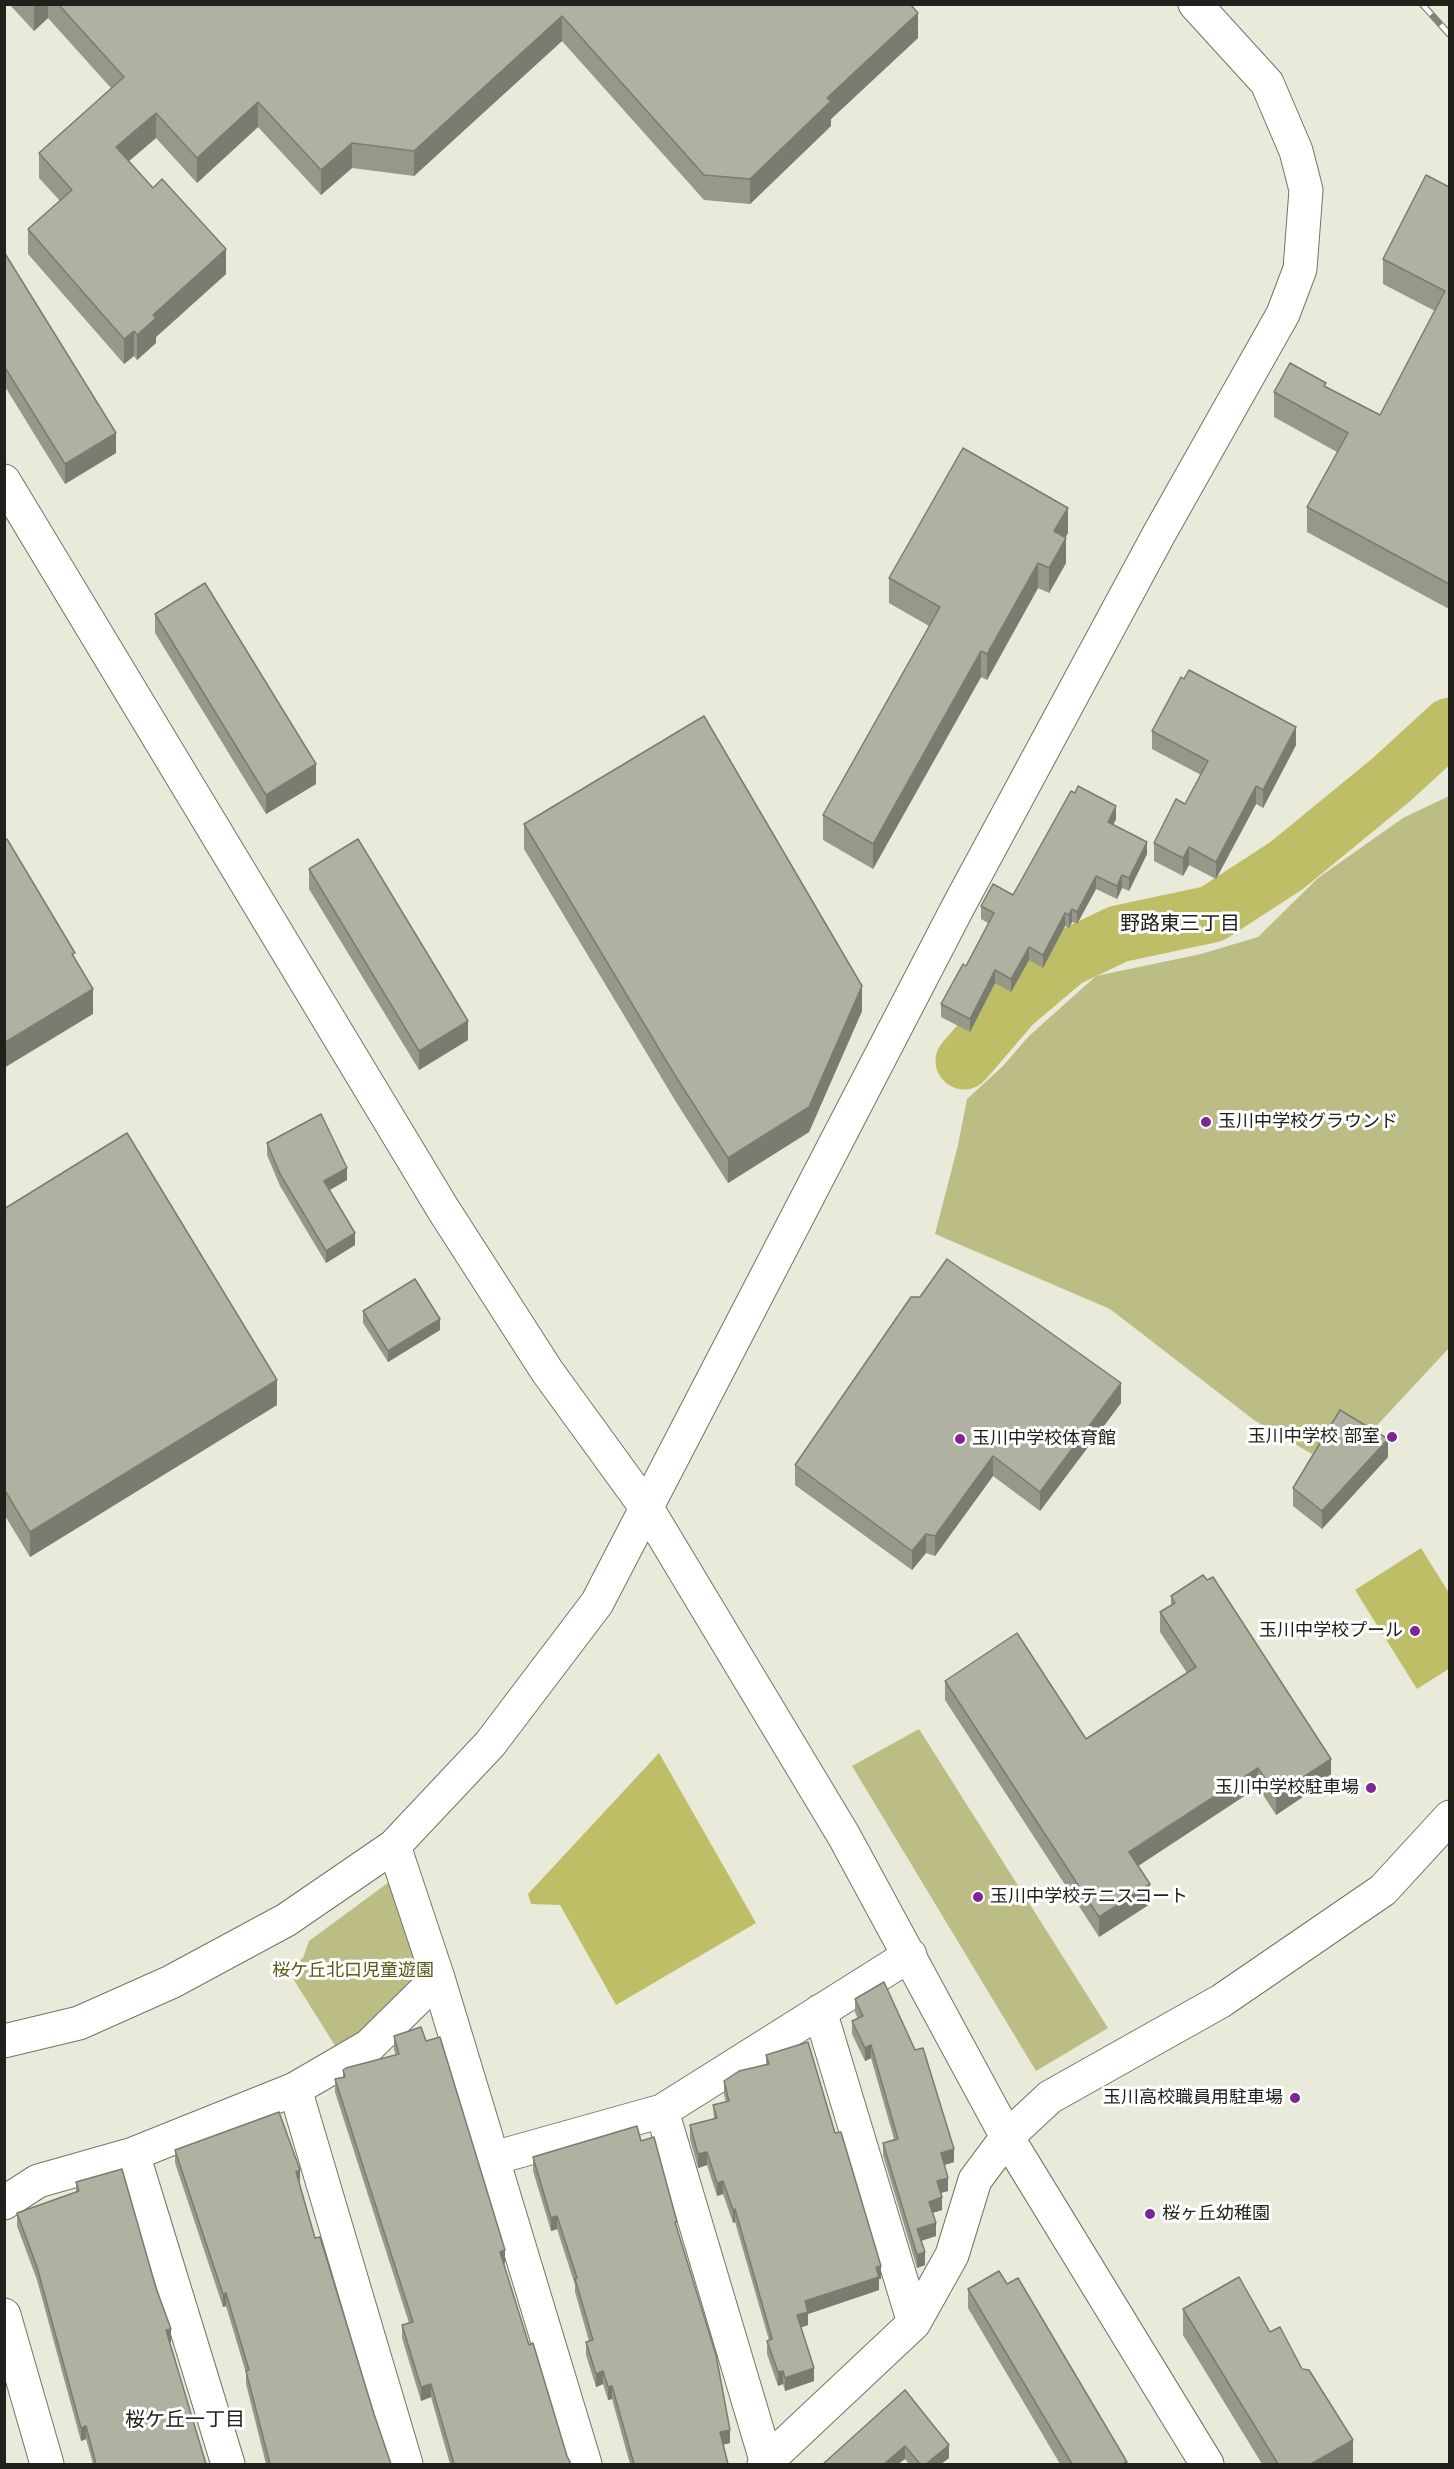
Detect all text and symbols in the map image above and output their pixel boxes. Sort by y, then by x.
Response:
district label: 野路東三丁目 [1120,912,1240,936]
place label: 玉川中学校グラウンド [1218,1111,1398,1133]
marker: 玉川中学校グラウンド [1199,1115,1213,1129]
place label: 玉川中学校 部室 [1248,1426,1380,1448]
place label: 玉川中学校体育館 [972,1428,1116,1450]
marker: 玉川中学校 部室 [1385,1430,1399,1444]
marker: 玉川中学校体育館 [953,1432,967,1446]
place label: 玉川中学校プール [1259,1620,1403,1642]
marker: 玉川中学校プール [1408,1624,1422,1638]
place label: 玉川中学校駐車場 [1215,1777,1359,1799]
marker: 玉川中学校駐車場 [1364,1781,1378,1795]
place label: 玉川中学校テニスコート [990,1886,1188,1908]
marker: 玉川中学校テニスコート [971,1890,985,1904]
park label: 桜ケ丘北口児童遊園 [272,1960,434,1982]
place label: 玉川高校職員用駐車場 [1103,2087,1283,2109]
marker: 玉川高校職員用駐車場 [1288,2091,1302,2105]
place label: 桜ヶ丘幼稚園 [1162,2203,1270,2225]
marker: 桜ヶ丘幼稚園 [1143,2207,1157,2221]
district label: 桜ケ丘一丁目 [125,2408,245,2432]

